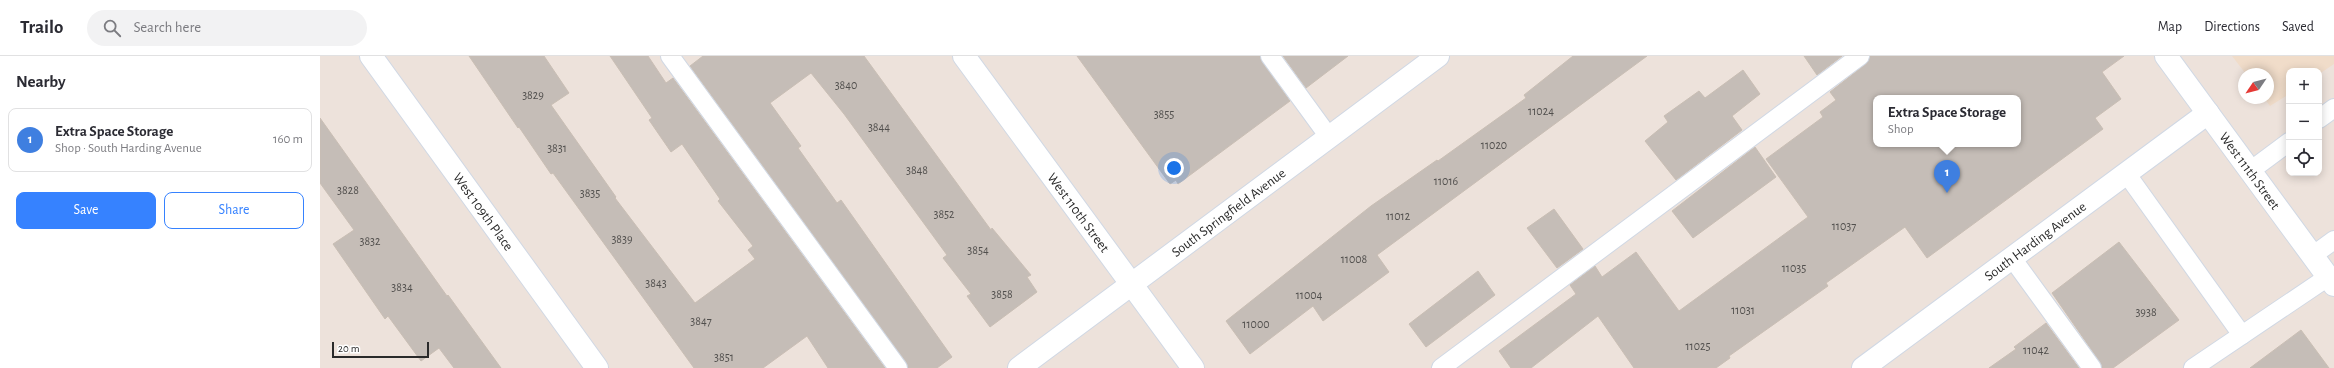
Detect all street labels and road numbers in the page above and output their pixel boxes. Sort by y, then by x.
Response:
street label: West 111th Street [2216,130,2282,213]
street label: South Springfield Avenue [1169,166,1289,260]
street label: West 109th Place [450,171,516,254]
street label: West 110th Street [1044,171,1112,256]
street label: South Harding Avenue [1982,200,2089,284]

